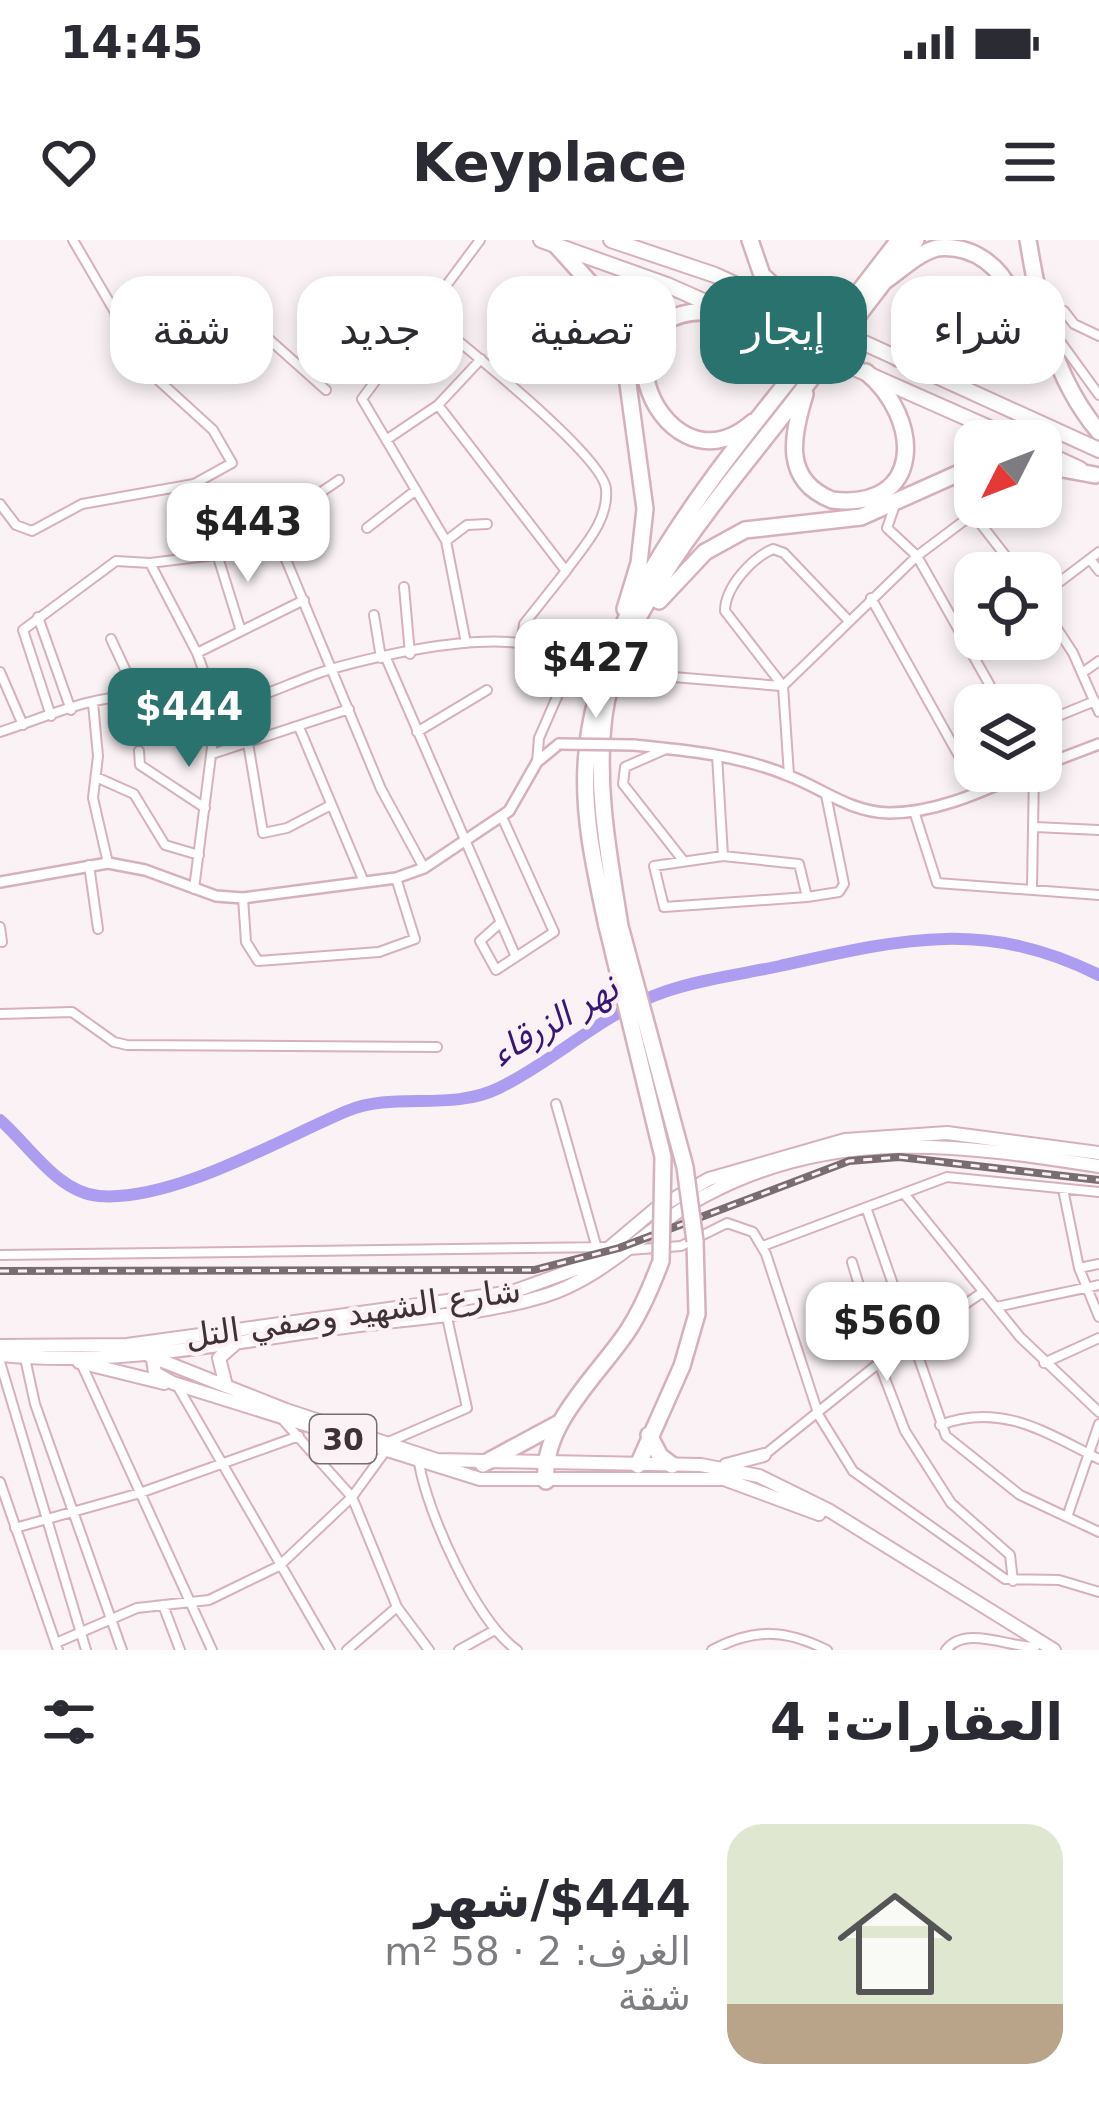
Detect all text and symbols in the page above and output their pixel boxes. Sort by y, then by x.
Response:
text: 14:45 [60,16,203,69]
icon: heart [36,129,102,195]
icon: menu [997,129,1063,195]
text: Keyplace [412,131,687,194]
chip: شقة [110,276,273,384]
chip: جديد [297,276,463,384]
chip: تصفية [487,276,676,384]
chip: إيجار [700,276,867,384]
chip: شراء [891,276,1065,384]
north arrow [954,420,1062,528]
map controls [954,420,1062,792]
pin: $443 [177,483,319,585]
text: $443 [194,499,302,544]
button: locate [954,552,1062,660]
pin: $427 [525,619,667,721]
text: $427 [542,635,650,680]
pin: $444 [118,668,260,770]
text: $444 [135,684,243,729]
button: layers [954,684,1062,792]
water label: نهر الزرقاء [483,966,628,1073]
street label: شارع الشهيد وصفي التل [183,1270,523,1356]
pin: $560 [816,1282,958,1384]
text: $560 [833,1298,941,1343]
road number: 30 [310,1415,376,1463]
icon: filters [36,1689,102,1755]
text: العقارات: 4 [770,1693,1063,1752]
text: $444/شهر [415,1870,691,1929]
icon: home [823,1872,967,2016]
text: الغرف: 2 · 58 m² [384,1929,691,1974]
text: شقة [618,1974,691,2019]

